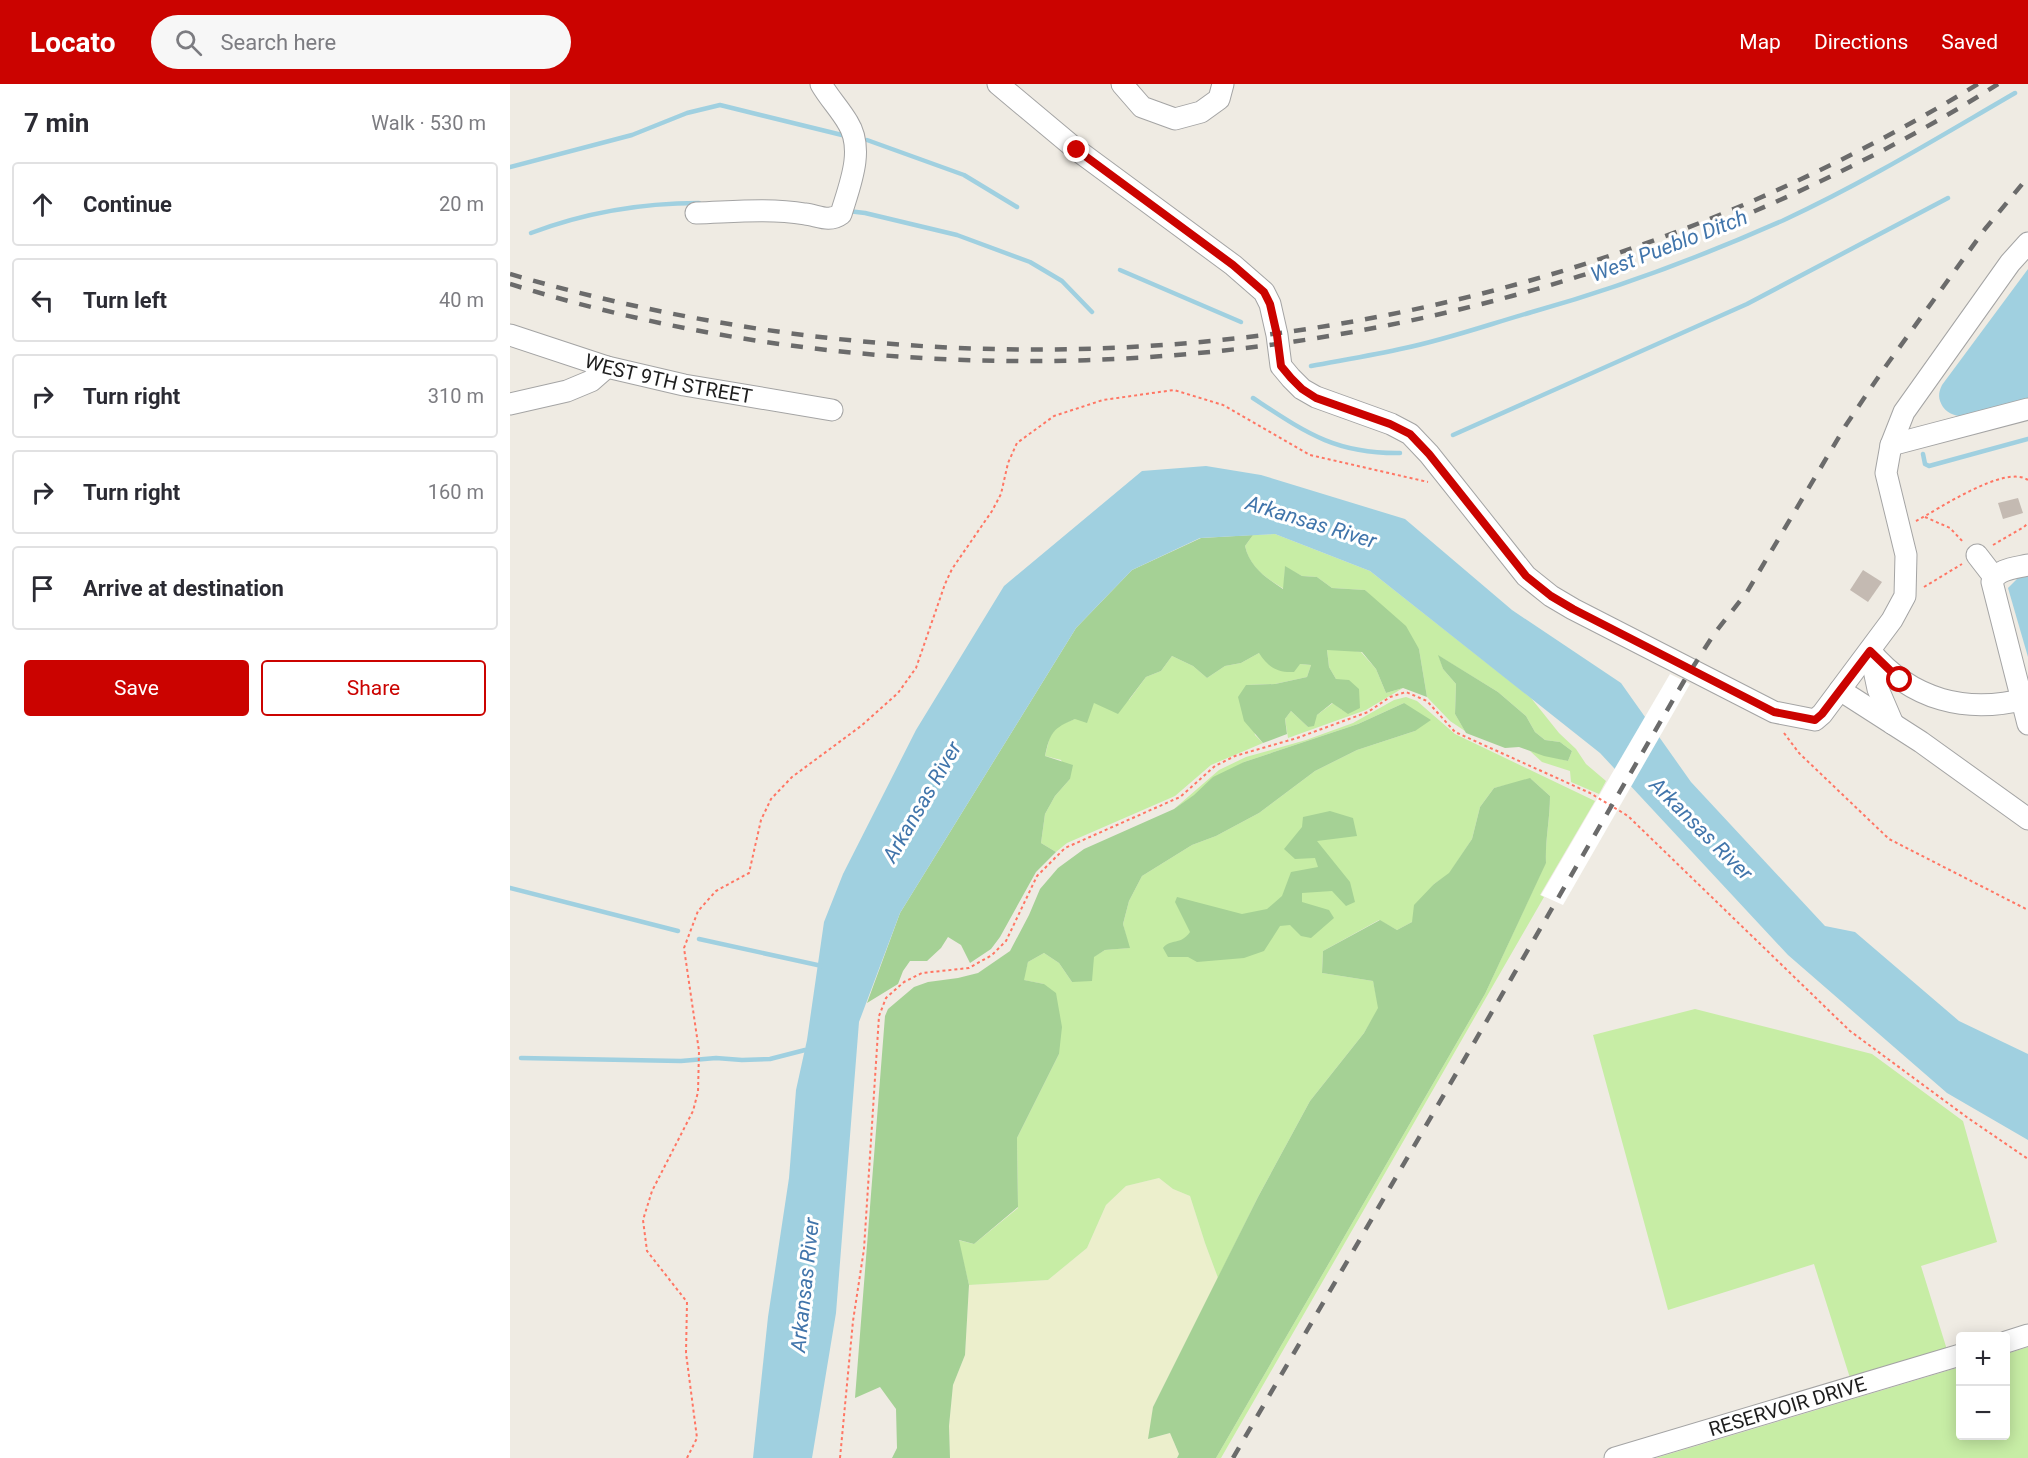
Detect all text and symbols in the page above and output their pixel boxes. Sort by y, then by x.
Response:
search box [151,15,571,69]
text: Locato [30,26,115,59]
icon: search [172,26,205,59]
text: Search here [220,30,336,55]
text: Map [1739,30,1781,54]
text: Directions [1814,30,1908,54]
text: Saved [1941,30,1998,54]
text: 7 min [24,108,89,138]
text: Walk · 530 m [371,111,486,135]
route end [1063,136,1089,162]
icon: ahead [26,188,59,221]
text: Continue [83,192,172,217]
text: 20 m [439,192,484,216]
water label: West Pueblo Ditch [1587,205,1751,287]
icon: left [26,284,59,317]
text: Turn left [83,288,167,313]
text: 40 m [439,288,484,312]
street label: WEST 9TH STREET [582,349,754,408]
icon: right [26,380,59,413]
text: Turn right [83,384,180,409]
text: 310 m [428,384,484,408]
icon: right [26,476,59,509]
text: Turn right [83,480,180,505]
text: 160 m [428,480,484,504]
water label: Arkansas River [1242,490,1380,554]
icon: arrive [26,572,59,605]
text: Arrive at destination [83,576,284,601]
button: Save [24,660,249,716]
button: Share [261,660,486,716]
route start [1886,666,1912,692]
water label: Arkansas River [877,737,967,867]
water label: Arkansas River [1644,772,1758,886]
water label: Arkansas River [786,1216,824,1354]
map controls [1956,1332,2010,1440]
button: + [1956,1332,2010,1386]
street label: RESERVOIR DRIVE [1706,1372,1869,1441]
button: − [1956,1386,2010,1440]

